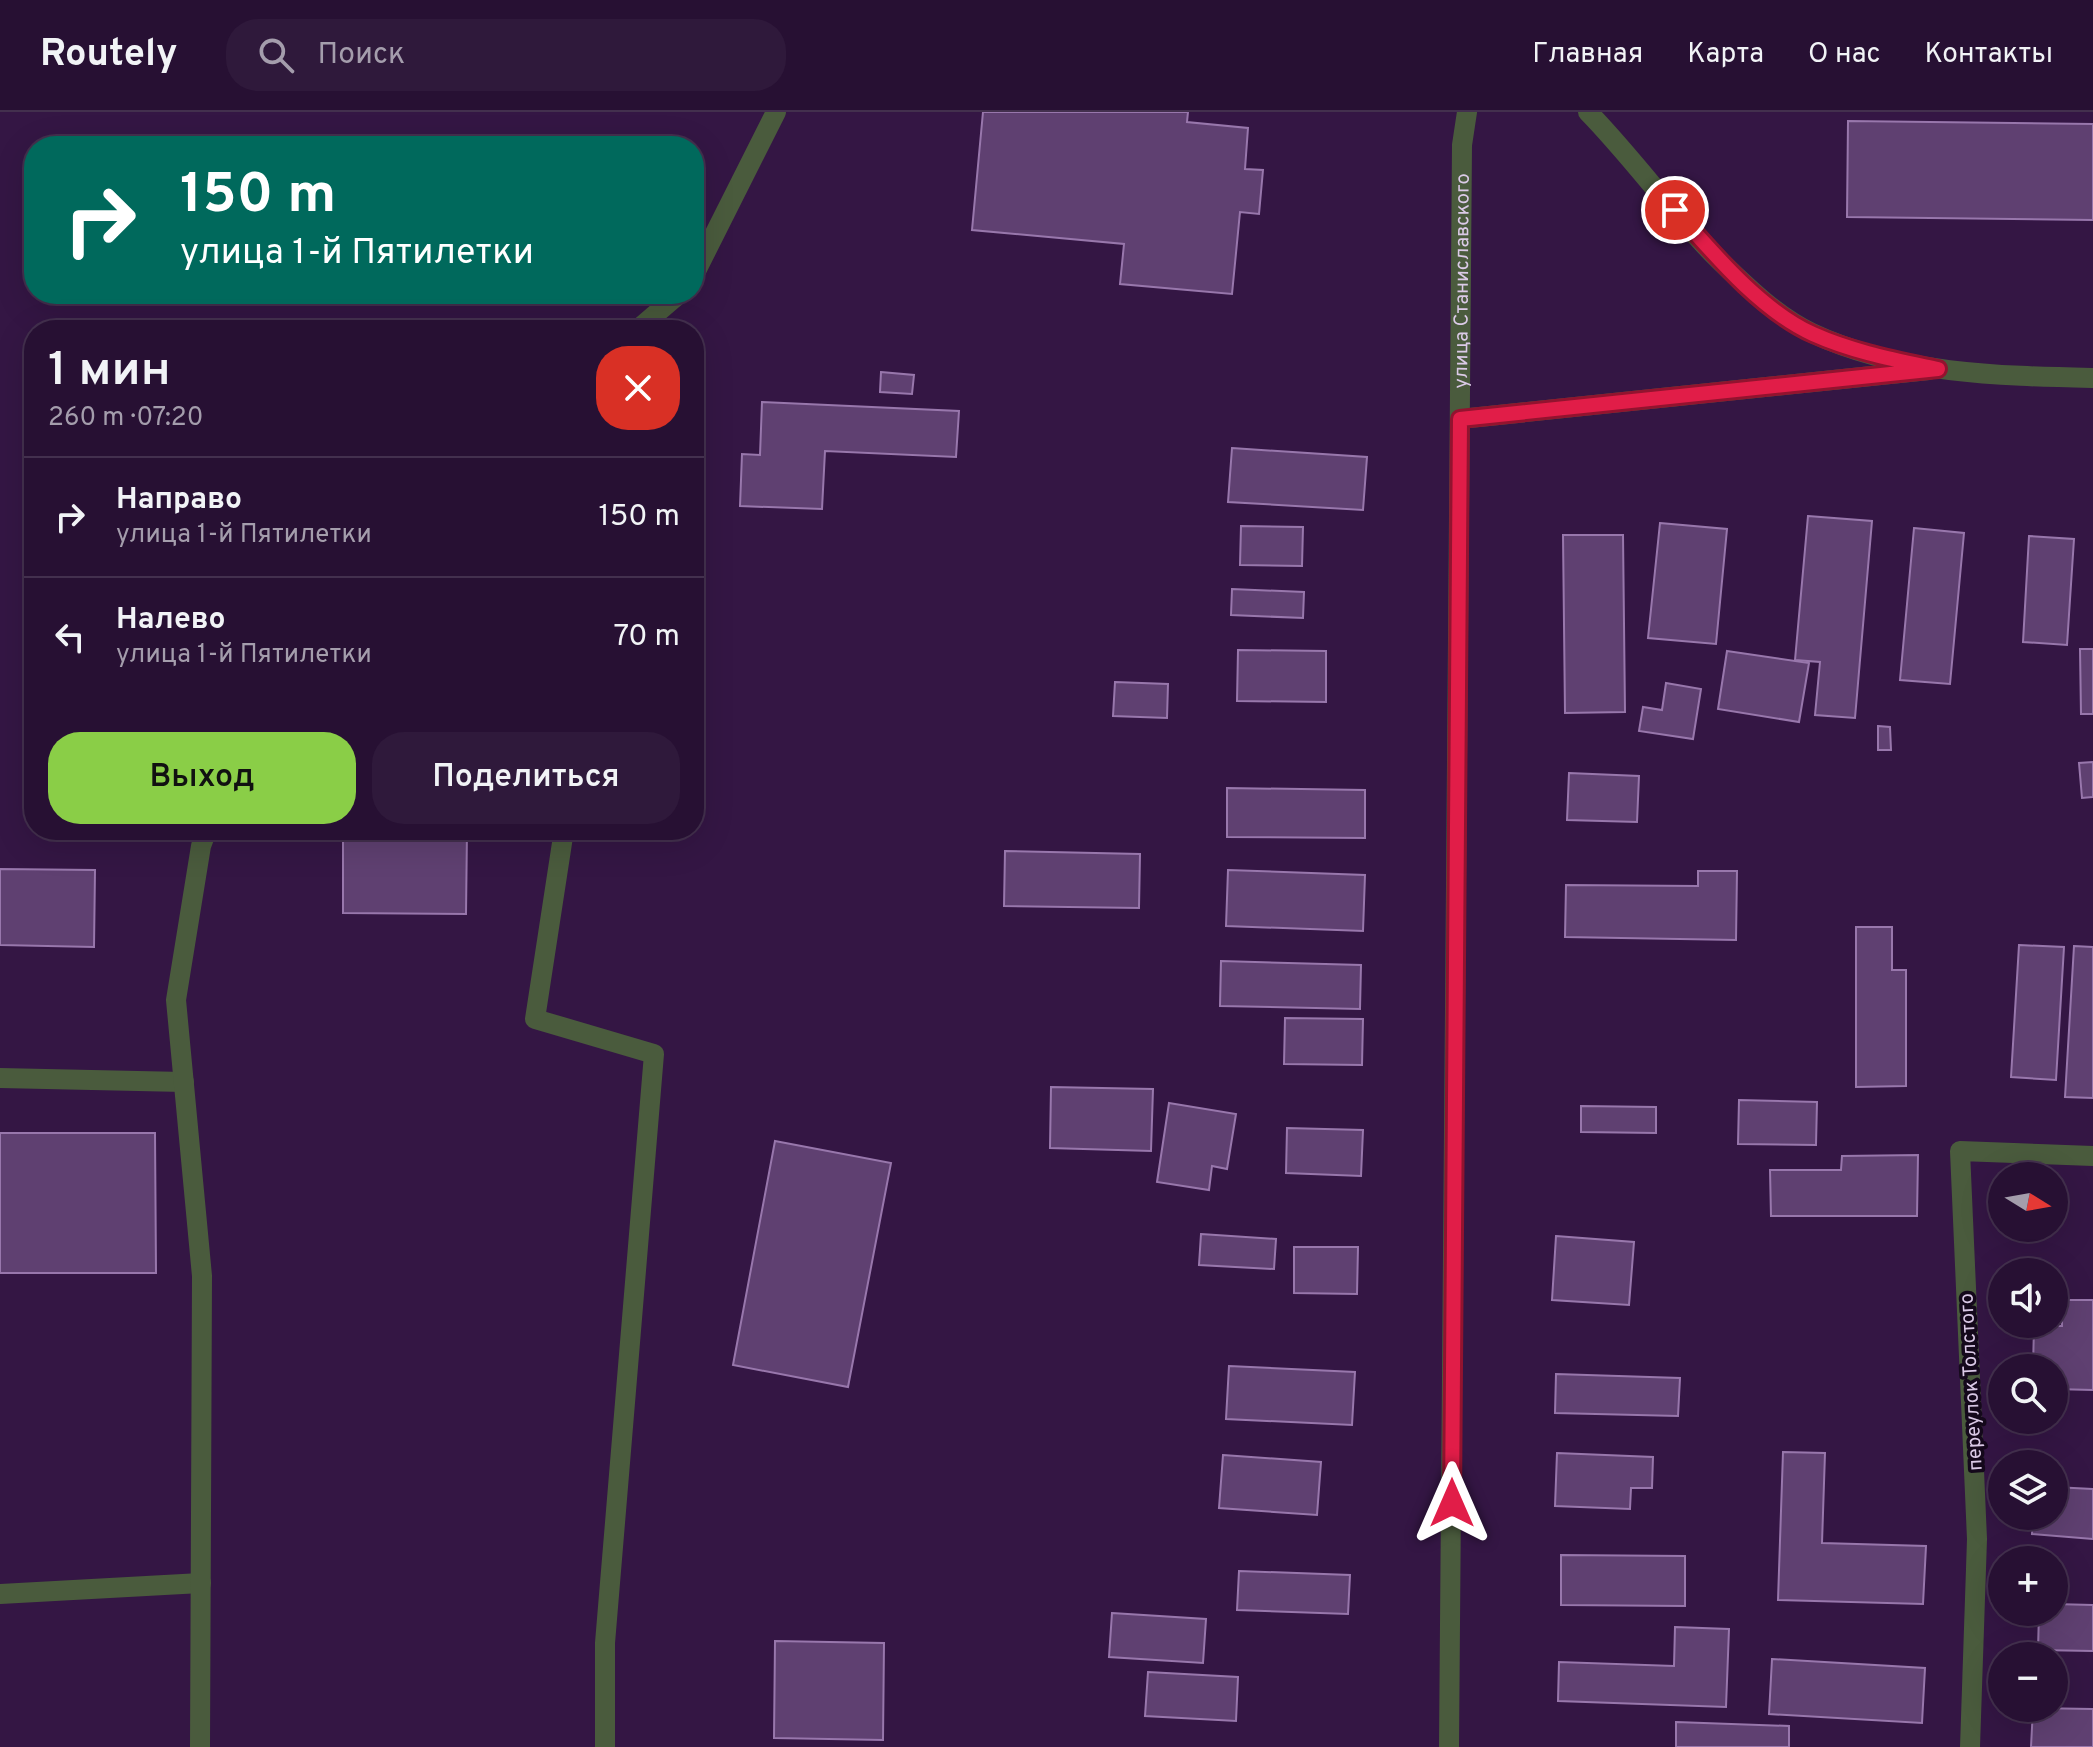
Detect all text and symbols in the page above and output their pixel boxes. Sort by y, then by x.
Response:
search box [226,19,786,91]
text: Routely [40,31,178,80]
icon: search [254,33,298,77]
text: Поиск [318,37,405,74]
text: Главная [1532,37,1643,73]
text: Карта [1687,37,1764,73]
text: О нас [1808,37,1881,73]
text: Контакты [1925,37,2053,73]
text: 150 m [180,162,336,232]
icon: right [48,168,152,272]
street label: улица Станиславского [1449,173,1477,389]
pin [1641,176,1709,244]
icon: arrive [1653,188,1697,232]
text: улица 1-й Пятилетки [180,231,534,277]
text: 1 мин [48,342,171,402]
button: close [596,346,680,430]
text: 260 m · 07:20 [48,402,203,435]
text: Направо [116,482,242,519]
icon: right [48,495,92,539]
text: 150 m [599,499,680,536]
text: улица 1-й Пятилетки [116,519,372,552]
text: Налево [116,602,225,639]
icon: left [48,615,92,659]
text: 70 m [614,619,680,656]
text: улица 1-й Пятилетки [116,639,372,672]
button: Выход [48,732,356,824]
button: Поделиться [372,732,680,824]
north arrow [1988,1162,2068,1242]
map controls [1988,1162,2068,1722]
button: sound [1988,1258,2068,1338]
street label: переулок Толстого [1954,1292,1990,1471]
button: search [1988,1354,2068,1434]
button: layers [1988,1450,2068,1530]
position arrow [1410,1461,1494,1545]
button: + [1988,1546,2068,1626]
button: − [1988,1642,2068,1722]

